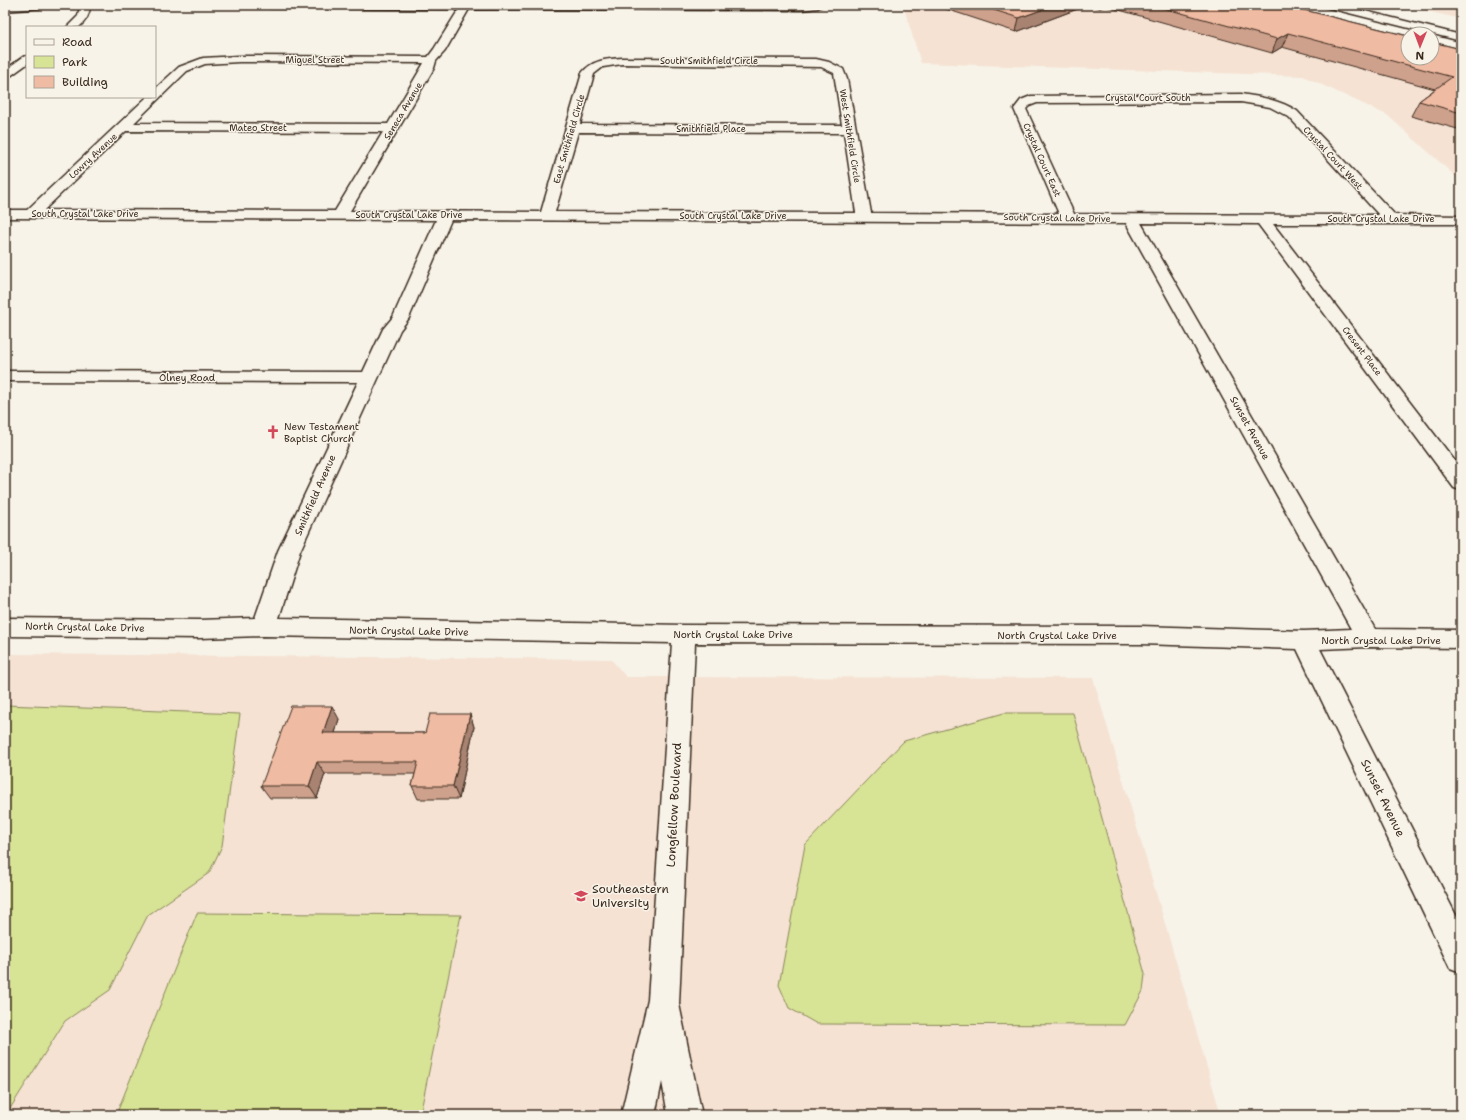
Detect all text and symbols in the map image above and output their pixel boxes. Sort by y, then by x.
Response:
legend [26,26,156,98]
north arrow [1400,26,1440,66]
text: Road [62,34,93,50]
text: N [1415,48,1424,63]
text: Park [62,54,88,70]
street label: Miguel Street [286,54,345,66]
street label: South Smithfield Circle [660,55,758,67]
text: Building [62,74,108,90]
street label: Seneca Avenue [381,80,425,142]
street label: West Smithfield Circle [837,88,863,184]
street label: Crystal Court South [1105,92,1191,104]
street label: East Smithfield Circle [550,93,588,185]
street label: Crystal Court East [1020,121,1064,199]
street label: Mateo Street [229,122,287,134]
street label: Smithfield Place [676,123,746,135]
street label: Crystal Court West [1301,124,1365,192]
street label: Lowry Avenue [66,131,120,181]
street label: South Crystal Lake Drive [31,208,139,220]
street label: South Crystal Lake Drive [355,209,463,221]
street label: South Crystal Lake Drive [679,210,787,222]
street label: South Crystal Lake Drive [1003,211,1111,225]
street label: South Crystal Lake Drive [1327,213,1435,225]
street label: Cresent Place [1340,324,1384,378]
street label: Olney Road [159,371,216,384]
street label: Sunset Avenue [1227,394,1273,462]
place label: New Testament Baptist Church [284,420,359,445]
church icon: New Testament Baptist Church [265,424,281,440]
street label: Smithfield Avenue [291,452,339,537]
street label: North Crystal Lake Drive [25,619,145,635]
street label: North Crystal Lake Drive [349,623,469,639]
street label: North Crystal Lake Drive [673,628,793,641]
street label: North Crystal Lake Drive [997,629,1117,642]
street label: North Crystal Lake Drive [1321,634,1441,647]
street label: Longfellow Boulevard [663,742,685,868]
street label: Sunset Avenue [1357,756,1409,840]
place label: Southeastern University [592,881,669,911]
school or university icon: Southeastern University [573,888,589,904]

